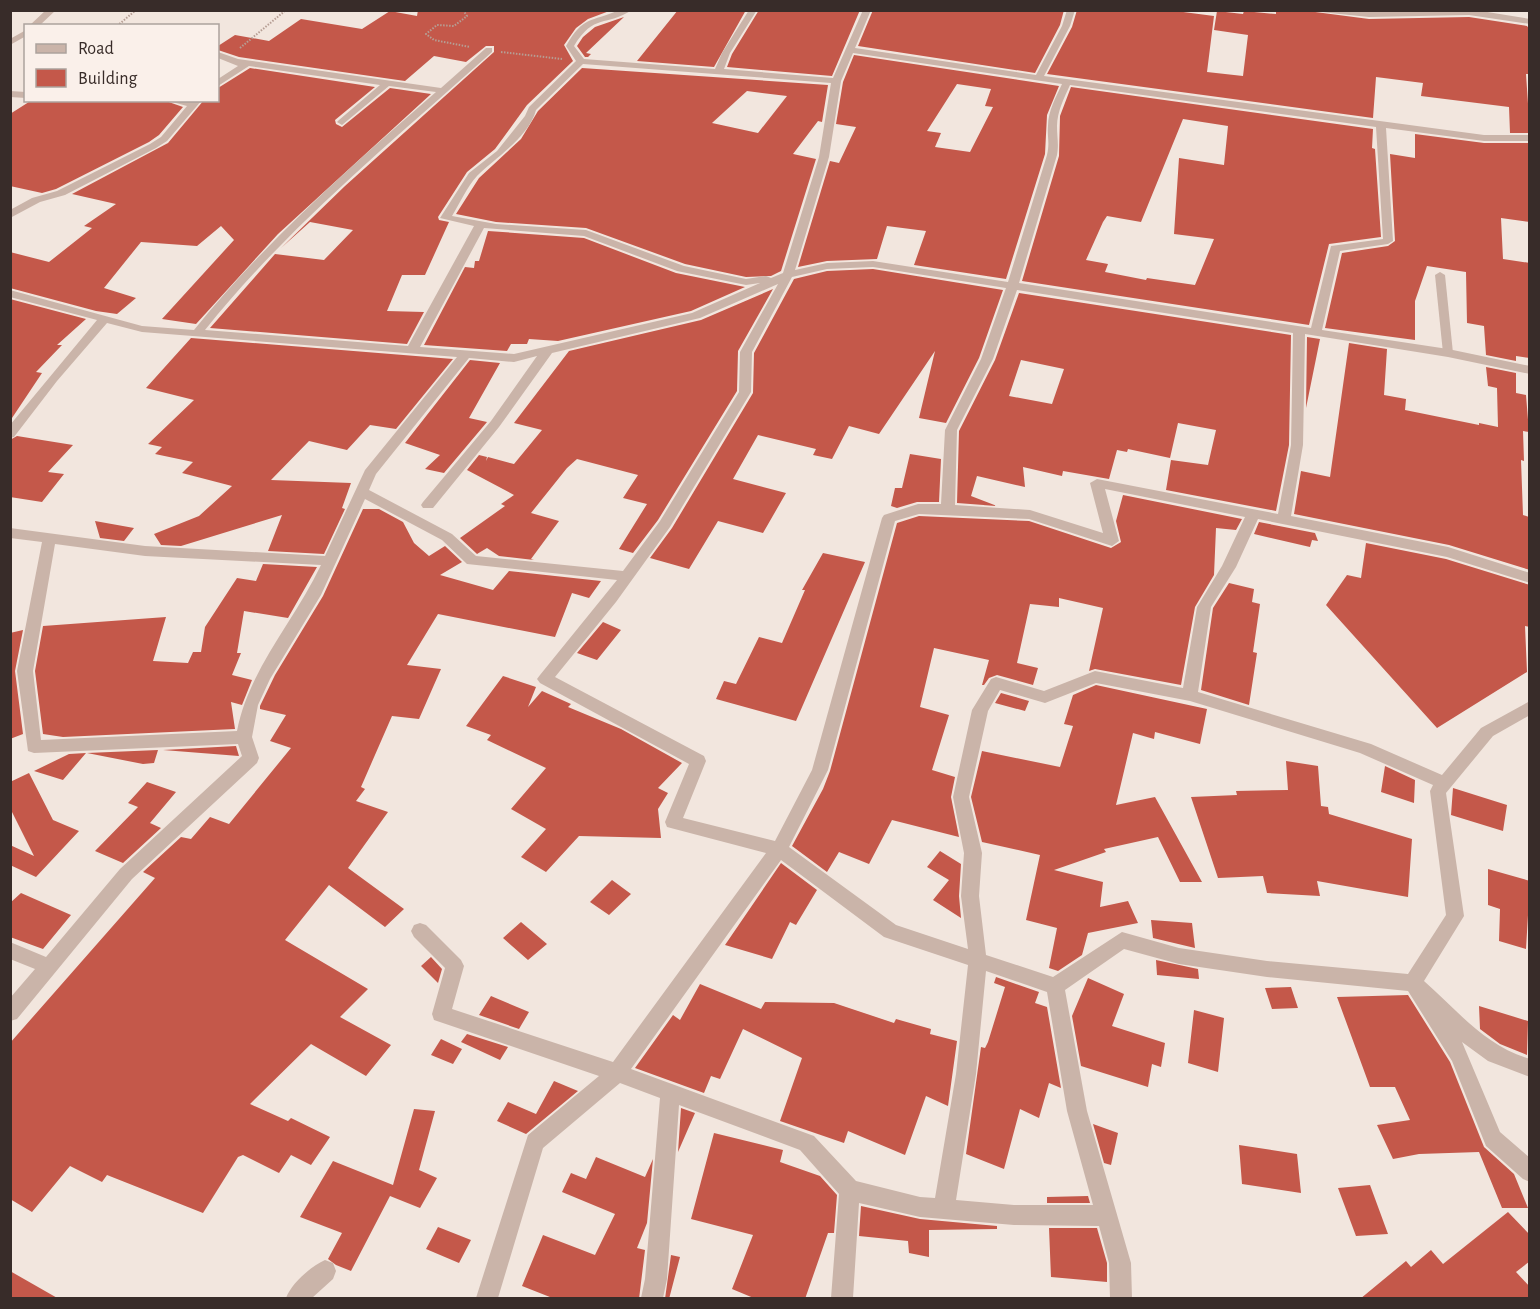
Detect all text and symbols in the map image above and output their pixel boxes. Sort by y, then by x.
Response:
legend [24,24,219,102]
text: Road [78,40,114,58]
text: Building [78,70,138,88]

